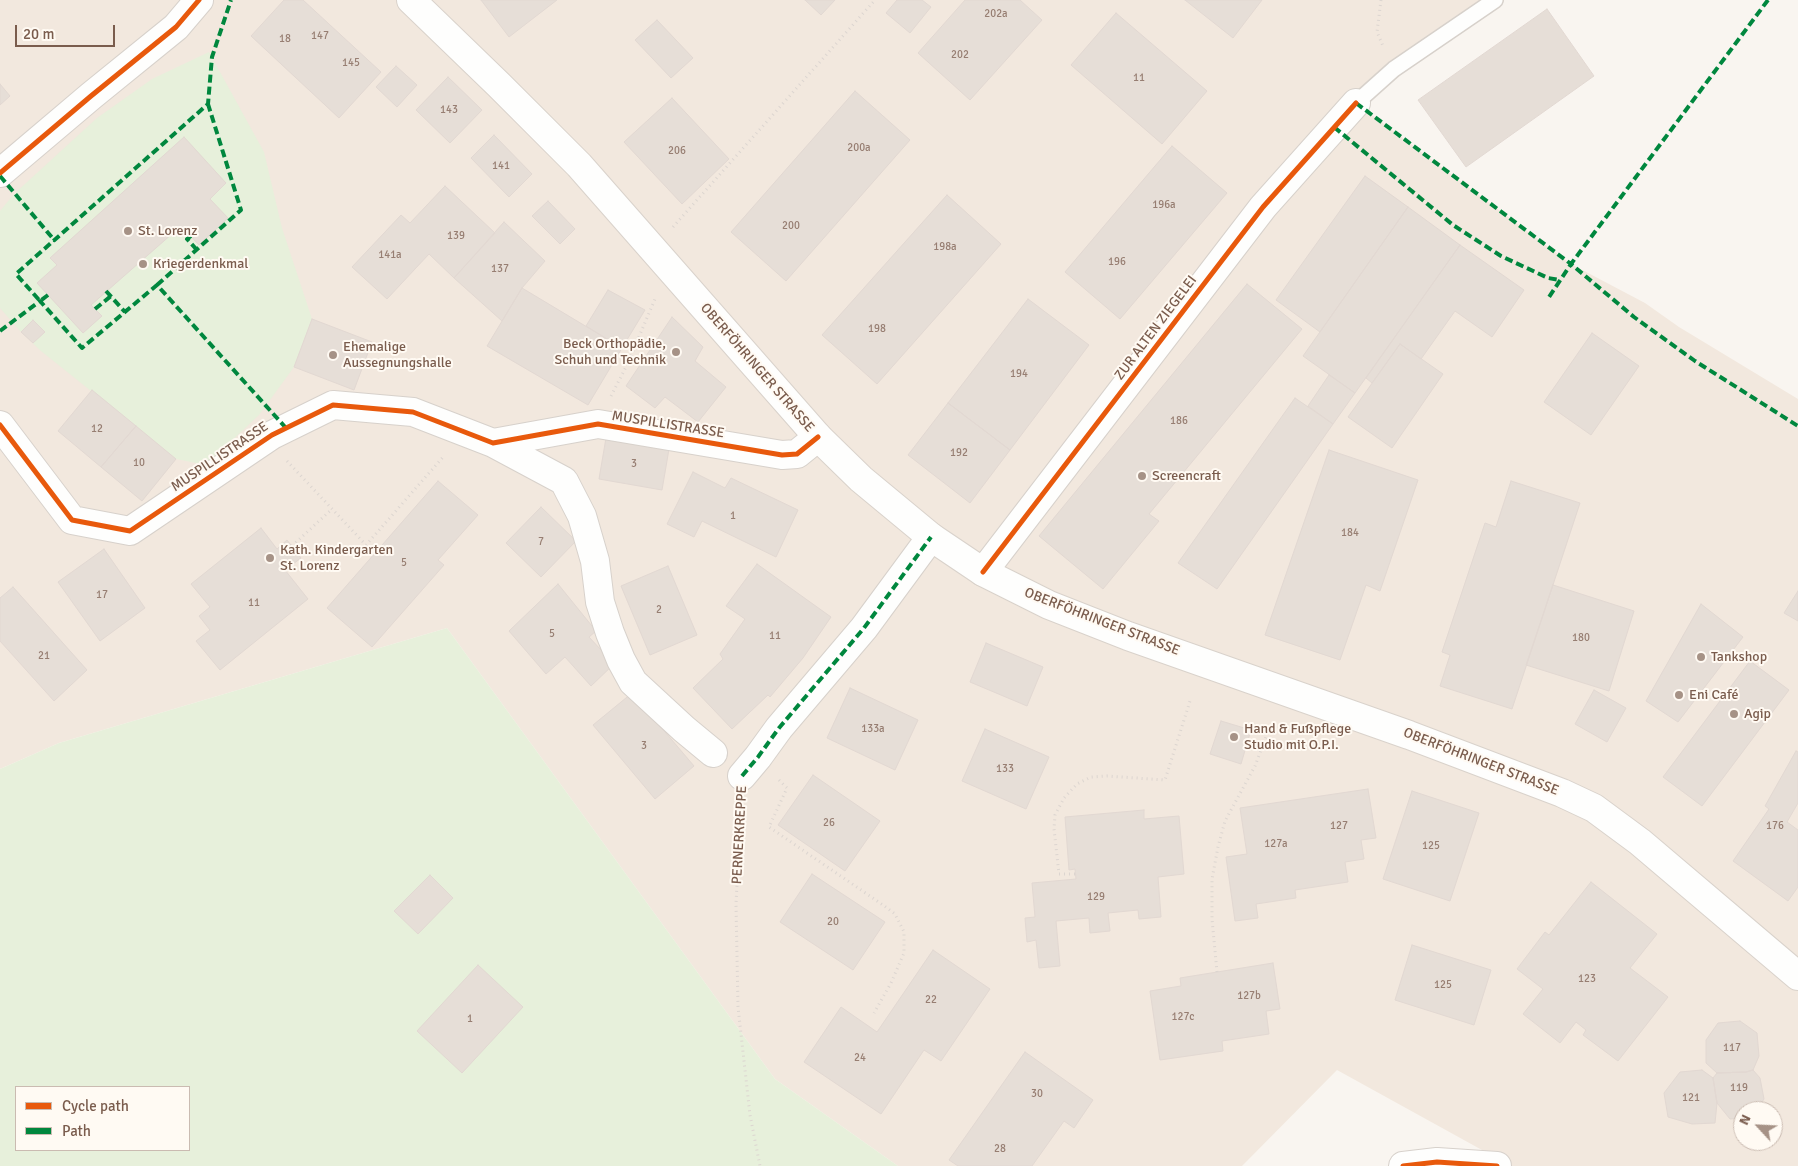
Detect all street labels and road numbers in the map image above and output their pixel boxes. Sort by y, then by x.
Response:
street label: ZUR ALTEN ZIEGELEI [1111,272,1201,384]
street label: OBERFÖHRINGER STRASSE [697,300,817,436]
street label: MUSPILLISTRASSE [611,408,725,442]
street label: MUSPILLISTRASSE [168,418,272,496]
street label: OBERFÖHRINGER STRASSE [1022,585,1182,659]
street label: OBERFÖHRINGER STRASSE [1401,725,1561,799]
street label: PERNERKREPPE [729,785,751,885]

